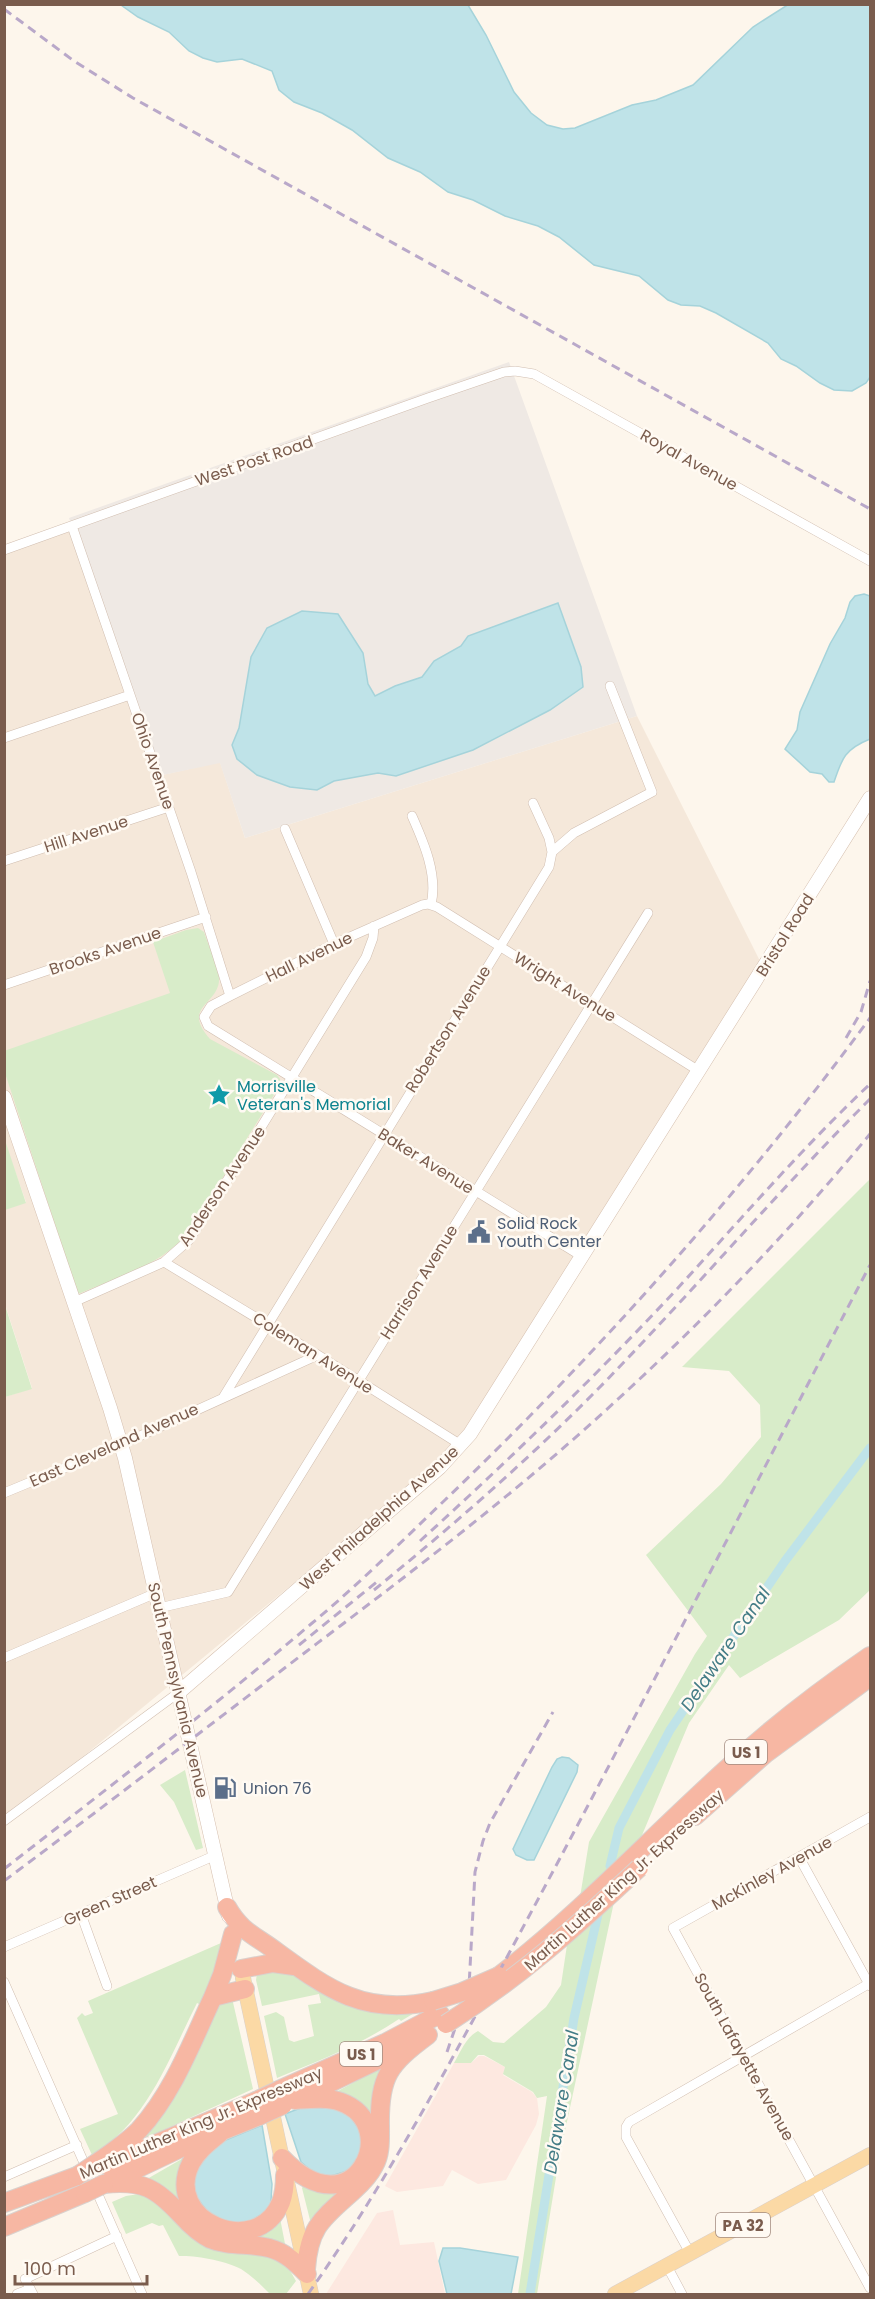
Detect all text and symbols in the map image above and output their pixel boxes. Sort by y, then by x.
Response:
street label: Royal Avenue [636,424,742,496]
street label: West Post Road [192,430,316,492]
street label: Ohio Avenue [126,709,180,813]
street label: Hill Avenue [41,810,131,858]
street label: Bristol Road [750,889,820,981]
street label: Brooks Avenue [46,921,164,981]
street label: Hall Avenue [262,926,356,988]
street label: Wright Avenue [509,946,621,1028]
street label: Robertson Avenue [400,961,496,1097]
place label: Morrisville Veteran's Memorial [237,1075,391,1116]
place icon: Morrisville Veteran's Memorial [206,1082,232,1108]
street label: Anderson Avenue [173,1121,271,1251]
street label: Baker Avenue [374,1122,478,1200]
place label: Solid Rock Youth Center [497,1212,601,1253]
public building icon: Solid Rock Youth Center [466,1219,492,1245]
street label: Harrison Avenue [375,1220,463,1344]
street label: Coleman Avenue [248,1307,378,1399]
street label: East Cleveland Avenue [26,1397,202,1493]
street label: West Philadelphia Avenue [294,1440,464,1596]
street label: South Pennsylvania Avenue [142,1580,214,1800]
water label: Delaware Canal [674,1582,776,1716]
road number: US 1 [725,1740,767,1764]
fuel station icon: Union 76 [212,1775,238,1801]
place label: Union 76 [243,1777,312,1800]
street label: Martin Luther King Jr. Expressway [519,1784,729,1976]
street label: McKinley Avenue [708,1830,836,1916]
street label: Green Street [60,1870,160,1932]
street label: South Lafayette Avenue [688,1969,800,2145]
water label: Delaware Canal [537,2028,585,2175]
road number: US 1 [340,2042,382,2066]
street label: Martin Luther King Jr. Expressway [76,2061,326,2185]
road number: PA 32 [716,2213,770,2237]
scale bar [15,2248,147,2286]
text: 100 m [24,2256,76,2281]

